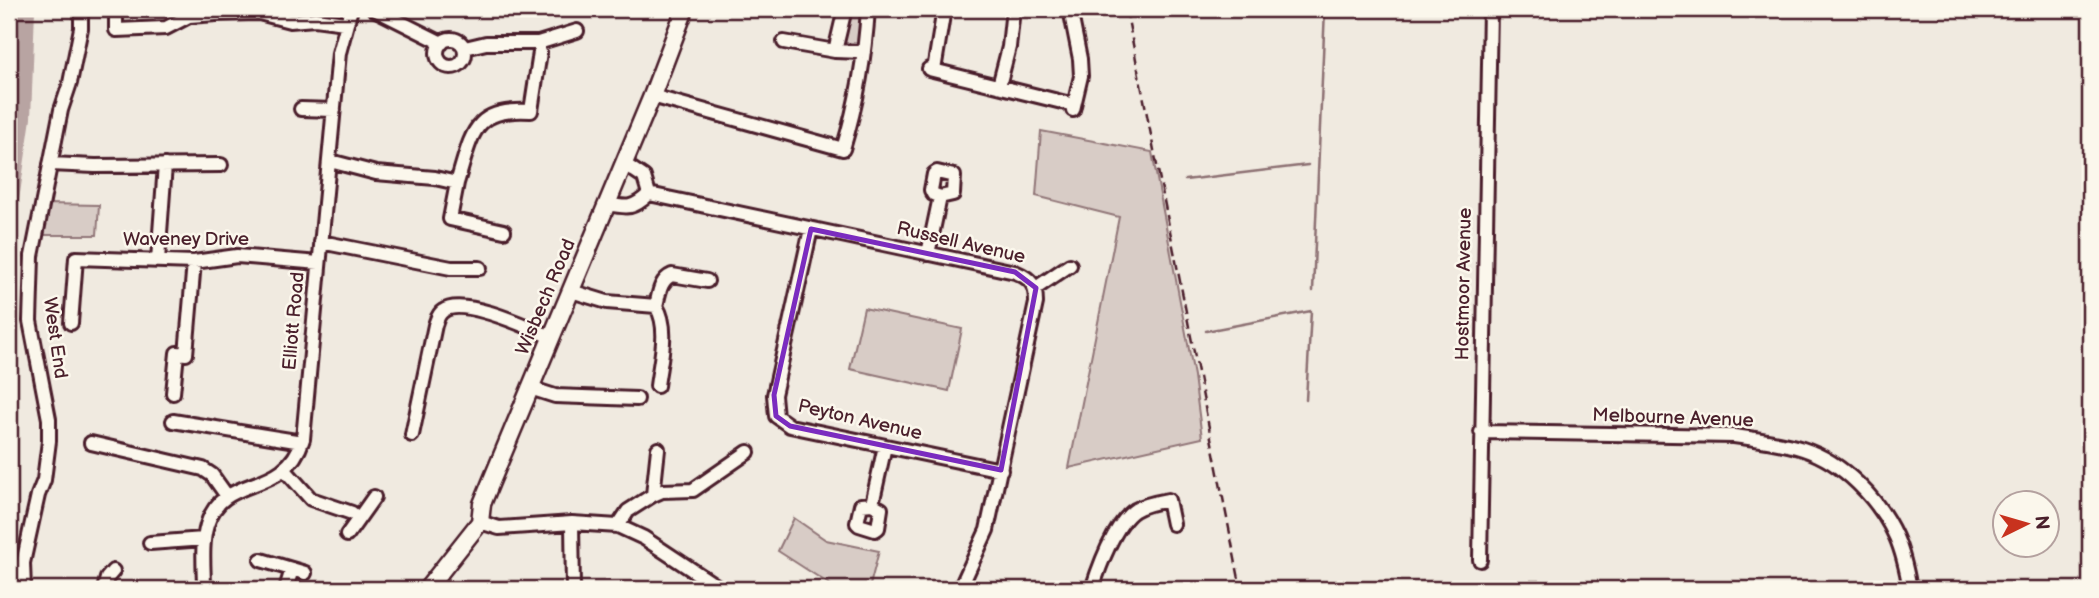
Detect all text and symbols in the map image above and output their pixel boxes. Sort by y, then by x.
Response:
street label: Hostmoor Avenue [1451,207,1477,361]
street label: Russell Avenue [894,217,1028,269]
street label: Waveney Drive [123,228,249,251]
street label: Wisbech Road [511,235,581,359]
street label: Elliott Road [278,271,310,371]
street label: West End [38,296,72,380]
street label: Peyton Avenue [796,395,924,445]
street label: Melbourne Avenue [1592,404,1754,432]
north arrow [1990,490,2060,560]
text: N [2029,515,2054,531]

